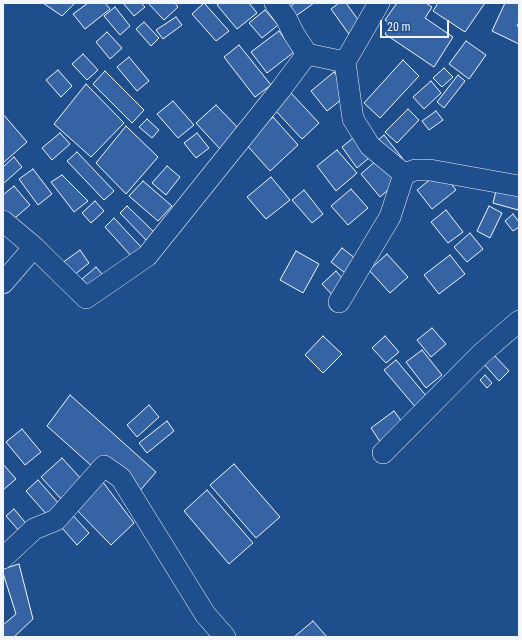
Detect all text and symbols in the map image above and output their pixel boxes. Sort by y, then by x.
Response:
scale bar [382,12,451,38]
text: 20 m [387,20,411,34]

